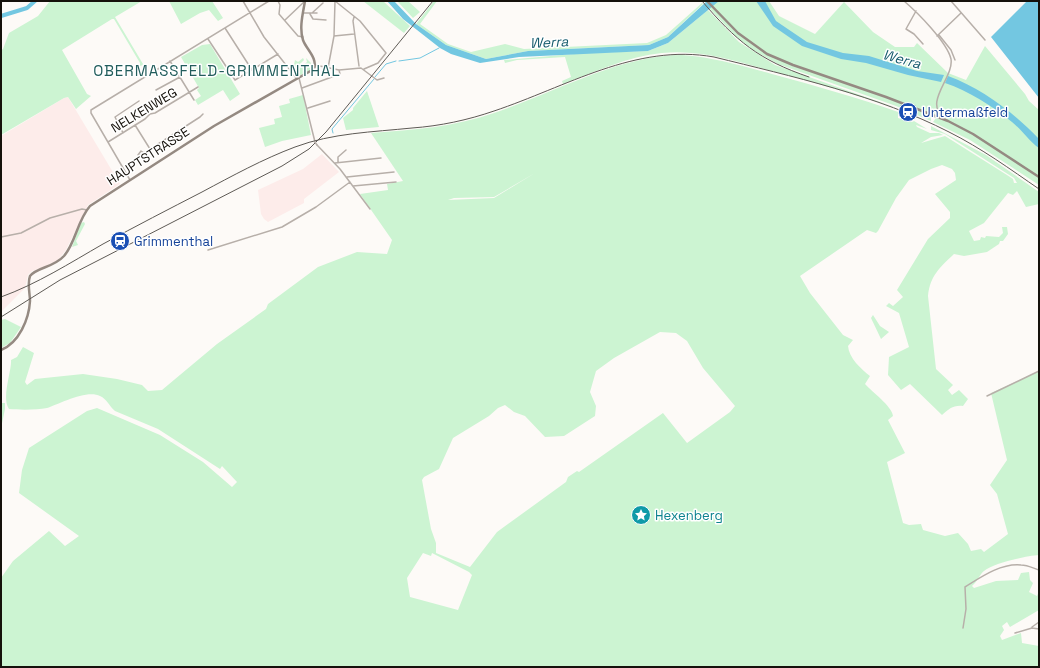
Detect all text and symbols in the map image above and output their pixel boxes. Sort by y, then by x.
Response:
water label: Werra [529,32,570,52]
water label: Werra [881,45,924,73]
district label: OBERMASSFELD-GRIMMENTHAL [93,61,341,80]
street label: NELKENWEG [108,84,180,136]
station icon: Untermaßfeld [897,101,919,123]
place label: Untermaßfeld [922,104,1008,121]
street label: HAUPTSTRASSE [103,123,193,189]
station icon: Grimmenthal [109,230,131,252]
place label: Grimmenthal [134,233,213,250]
place icon: Hexenberg [630,504,652,526]
place label: Hexenberg [655,507,723,524]

